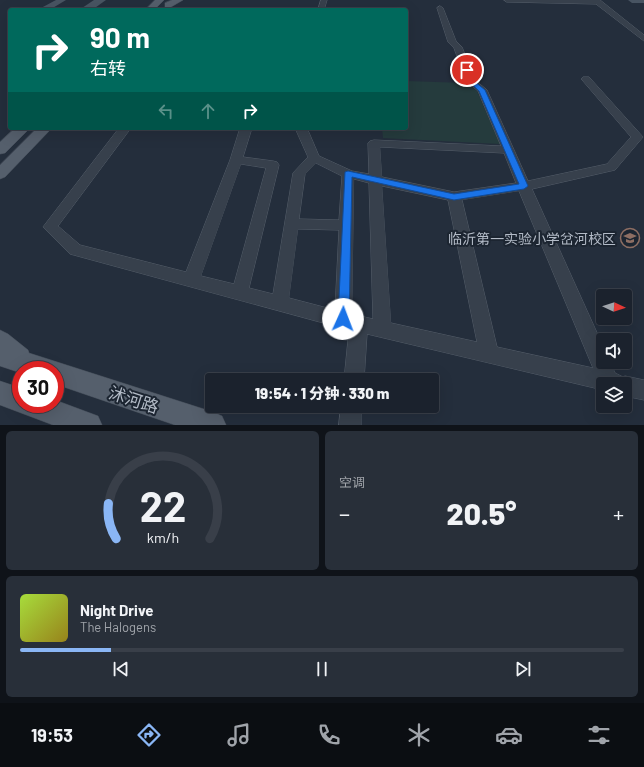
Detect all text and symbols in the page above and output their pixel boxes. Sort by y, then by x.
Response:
text: 90 m [90,20,150,54]
icon: right [24,24,76,76]
pin [450,53,484,87]
text: 右转 [90,57,126,79]
icon: arrive [456,59,478,81]
icon: left [155,100,177,122]
icon: ahead [197,100,219,122]
icon: right [239,100,261,122]
school or university icon: 临沂第一实验小学岔河校区 [619,227,641,249]
place label: 临沂第一实验小学岔河校区 [448,230,616,247]
north arrow [596,289,632,325]
map controls [596,289,632,413]
position arrow [322,298,364,340]
button: sound [596,333,632,369]
speed limit sign: 30 [12,361,64,413]
button: layers [596,377,632,413]
street label: 沭河路 [107,382,161,416]
text: 19:54 · 1 分钟 · 330 m [255,384,389,402]
text: 空调 [339,474,365,490]
text: 22 [139,479,186,529]
text: 20.5° [447,495,516,531]
text: − [339,500,350,526]
text: + [613,500,624,526]
text: km/h [146,528,179,545]
text: Night Drive [80,601,153,619]
text: The Halogens [80,619,156,635]
icon: previous [110,658,132,680]
icon: pause [311,658,333,680]
icon: next [512,658,534,680]
icon: directions [135,721,163,749]
icon: music [225,721,253,749]
icon: phone [315,721,343,749]
icon: climate [405,721,433,749]
icon: car [495,721,523,749]
icon: filters [585,721,613,749]
text: 19:53 [31,724,73,746]

